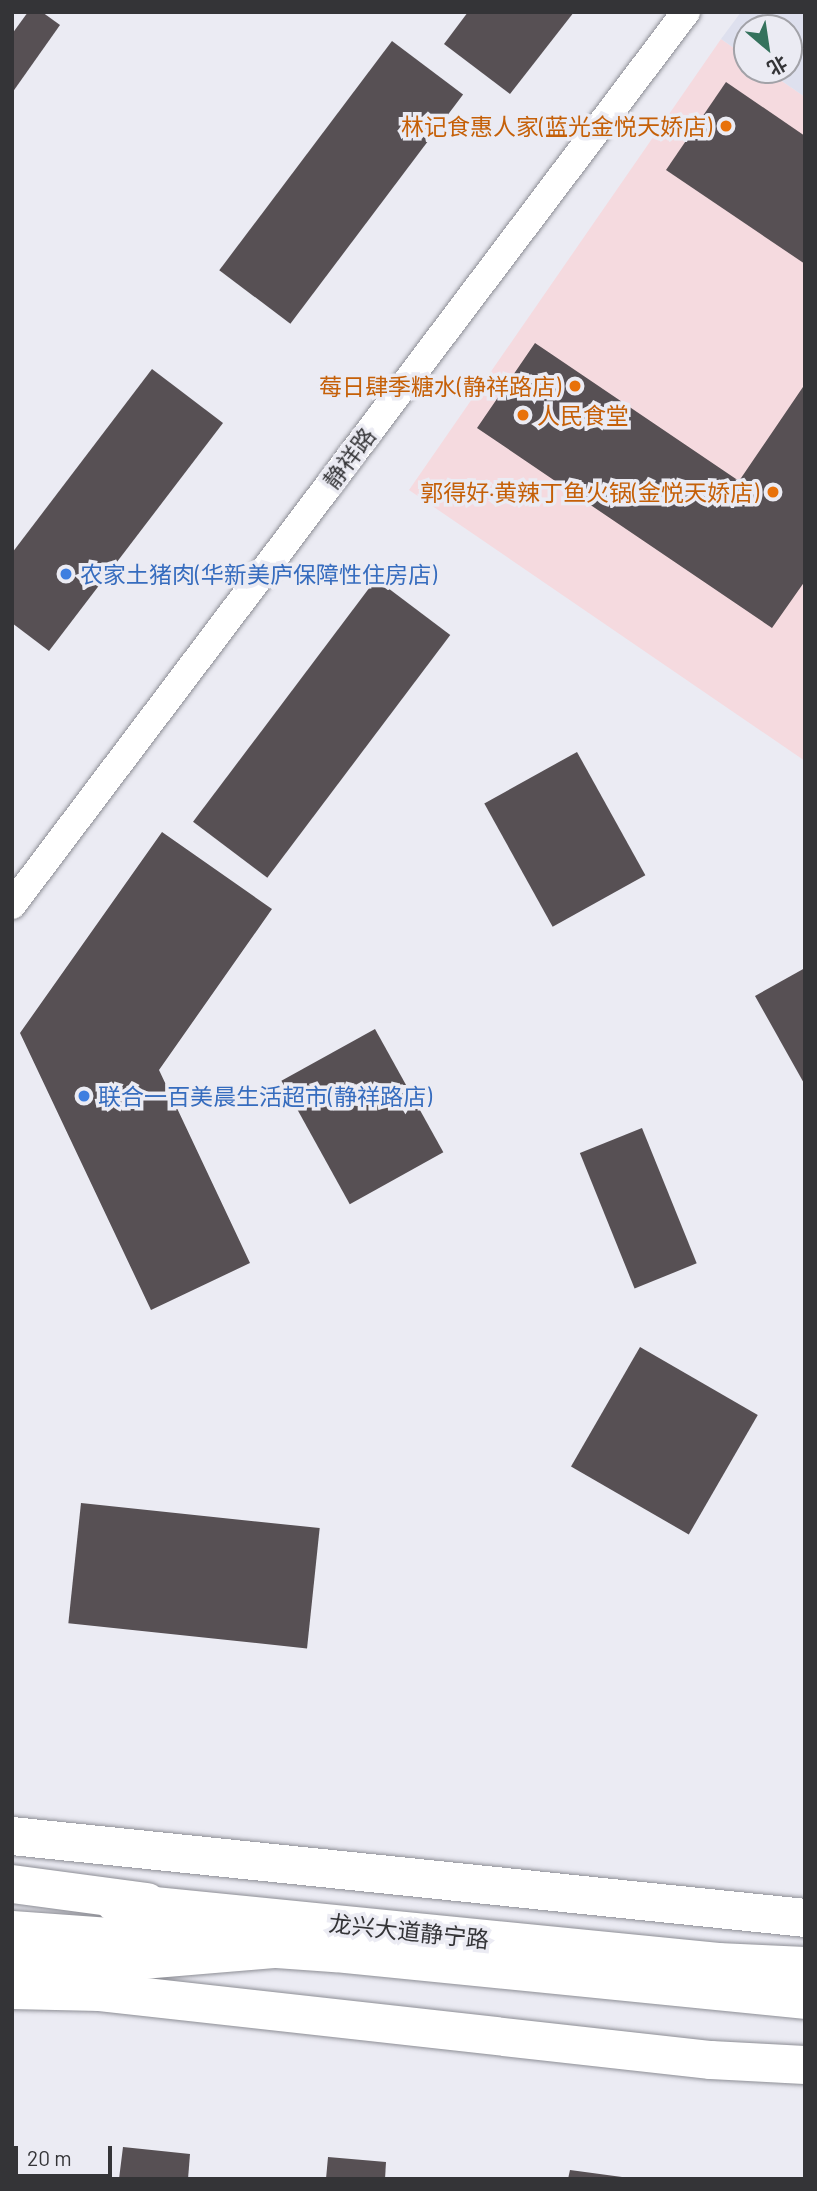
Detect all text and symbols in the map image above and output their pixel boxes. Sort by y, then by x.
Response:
north arrow [733,14,803,84]
text: 北 [764,51,791,81]
place label: 林记食惠人家(蓝光金悦天娇店) [401,112,712,140]
marker: 林记食惠人家(蓝光金悦天娇店) [718,118,734,134]
place label: 莓日肆季糖水(静祥路店) [319,372,561,400]
marker: 莓日肆季糖水(静祥路店) [567,378,583,394]
place label: 人民食堂 [537,401,629,429]
marker: 人民食堂 [515,407,531,423]
street label: 静祥路 [317,422,381,494]
place label: 郭得好·黄辣丁鱼火锅(金悦天娇店) [420,478,759,506]
marker: 郭得好·黄辣丁鱼火锅(金悦天娇店) [765,484,781,500]
place label: 农家土猪肉(华新美庐保障性住房店) [80,560,437,588]
marker: 农家土猪肉(华新美庐保障性住房店) [58,566,74,582]
place label: 联合一百美晨生活超市(静祥路店) [98,1082,432,1110]
marker: 联合一百美晨生活超市(静祥路店) [76,1088,92,1104]
street label: 龙兴大道静宁路 [327,1909,491,1953]
scale bar [18,2132,116,2176]
text: 20 m [27,2145,72,2170]

